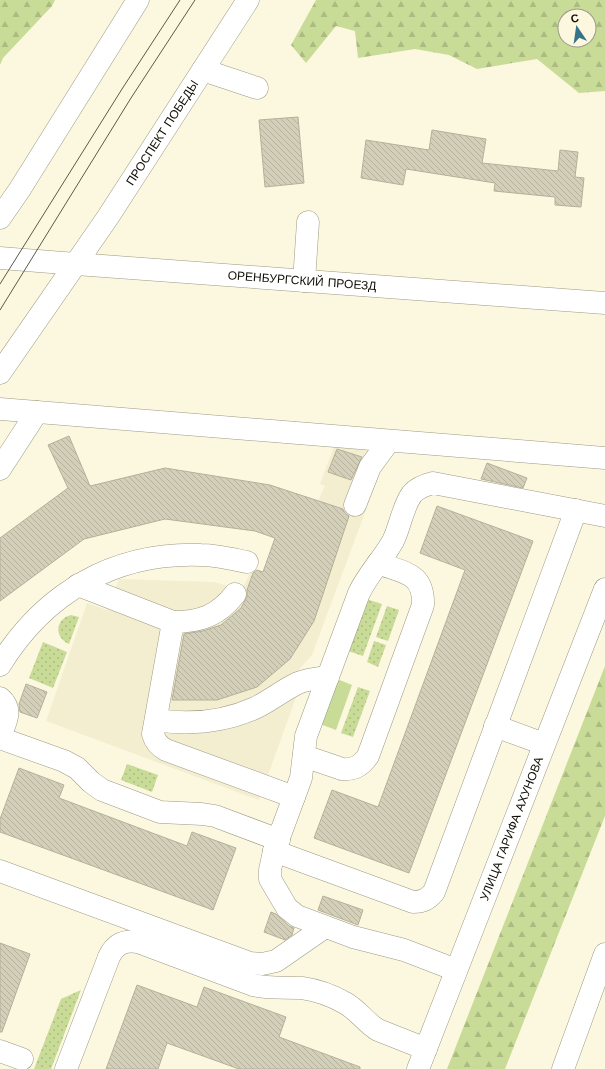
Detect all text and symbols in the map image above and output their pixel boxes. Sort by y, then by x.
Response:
north arrow [557,8,597,48]
text: С [570,12,580,26]
street label: ПРОСПЕКТ ПОБЕДЫ [123,78,201,188]
street label: ОРЕНБУРГСКИЙ ПРОЕЗД [227,268,377,293]
street label: УЛИЦА ГАРИФА АХУНОВА [477,755,546,903]

